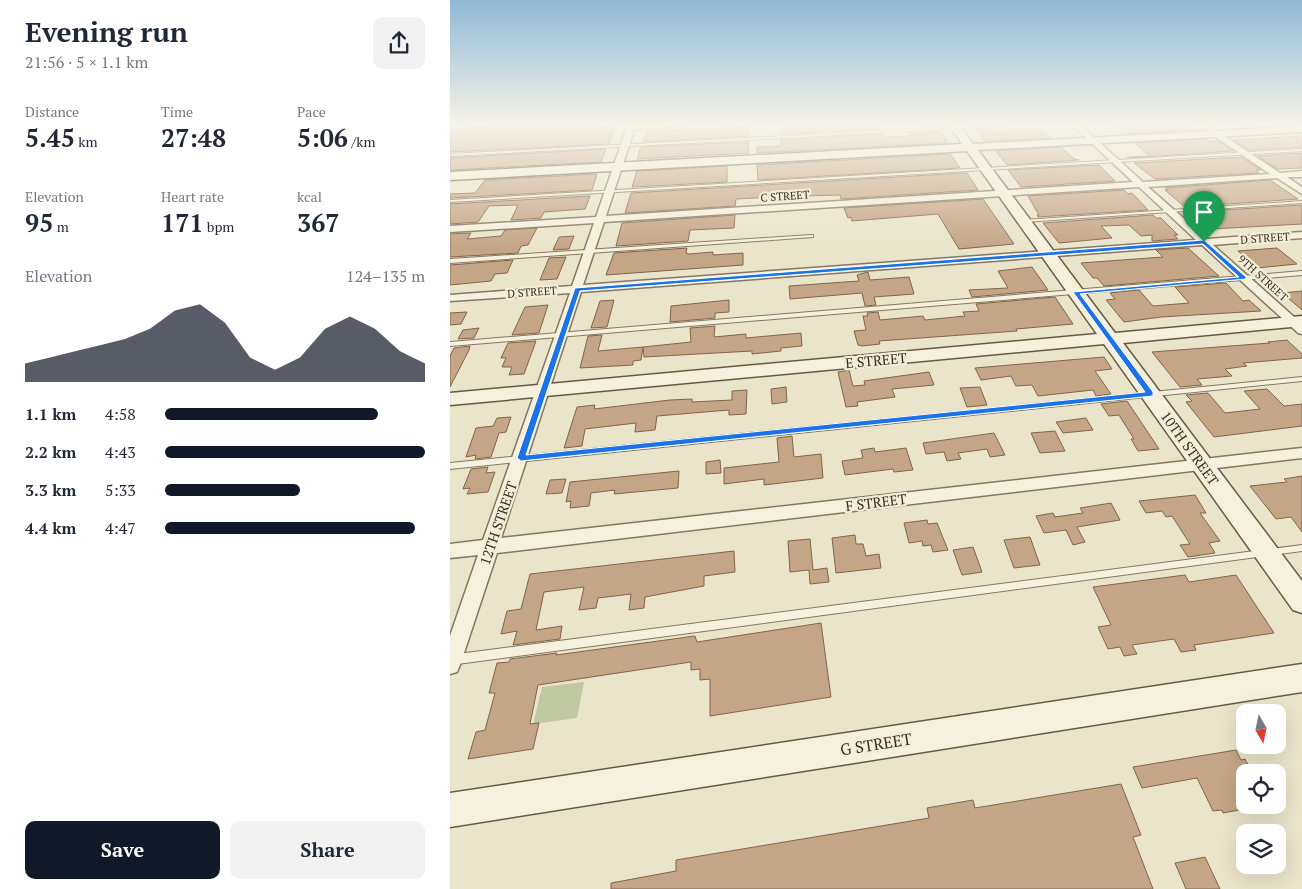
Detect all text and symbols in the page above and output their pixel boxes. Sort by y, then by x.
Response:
text: Evening run [25,13,188,50]
button: share [373,17,425,69]
text: 21:56 · 5 × 1.1 km [25,51,148,73]
text: Distance [25,102,79,121]
text: Time [161,102,193,121]
text: Pace [297,102,326,121]
text: 5.45 [25,121,75,154]
text: 27:48 [161,121,226,154]
text: 5:06 [297,121,348,154]
text: km [75,132,98,151]
text: /km [348,132,375,151]
text: Elevation [25,187,84,206]
text: Heart rate [161,187,224,206]
text: kcal [297,187,322,206]
street label: C STREET [760,187,810,205]
pin [1183,191,1225,242]
icon: arrive [1190,198,1218,226]
text: 95 [25,206,53,239]
text: 171 [161,206,203,239]
text: 367 [297,206,339,239]
text: m [53,217,69,236]
text: bpm [203,217,234,236]
street label: D STREET [1240,229,1291,247]
street label: 9TH STREET [1235,252,1291,304]
text: Elevation [25,265,92,287]
text: 124–135 m [346,265,425,287]
street label: D STREET [507,283,558,301]
street label: E STREET [844,348,908,372]
text: 1.1 km [25,403,76,425]
text: 4:58 [105,403,136,425]
street label: 10TH STREET [1157,407,1224,489]
text: 2.2 km [25,441,76,463]
text: 4:43 [105,441,136,463]
street label: 12TH STREET [475,478,521,567]
text: 3.3 km [25,479,76,501]
text: 5:33 [105,479,136,501]
street label: F STREET [845,489,908,515]
text: 4.4 km [25,517,76,539]
text: 4:47 [105,517,136,539]
north arrow [1236,704,1286,754]
map controls [1236,704,1286,874]
street label: G STREET [839,727,913,761]
button: locate [1236,764,1286,814]
button: Save [25,821,220,879]
button: Share [230,821,425,879]
button: layers [1236,824,1286,874]

